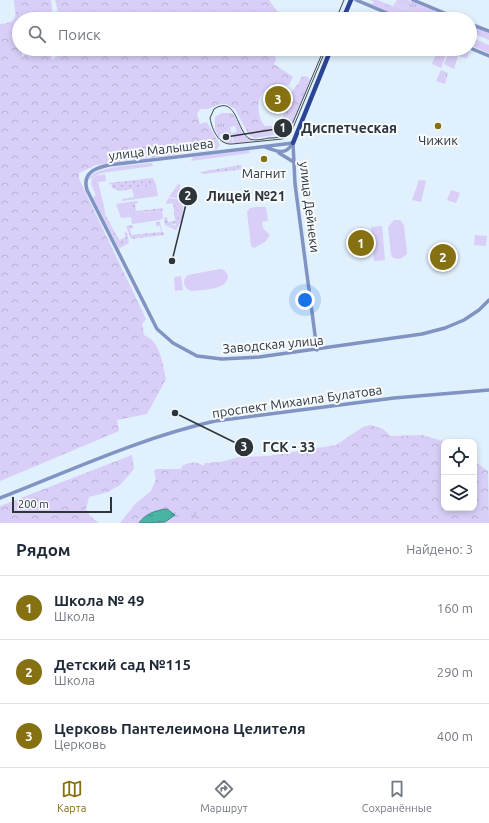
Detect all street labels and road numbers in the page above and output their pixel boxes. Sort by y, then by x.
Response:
street label: улица Малышева [108,136,214,162]
street label: улица Дейнеки [297,161,323,253]
street label: Заводская улица [222,333,324,355]
street label: проспект Михаила Булатова [211,382,383,420]

